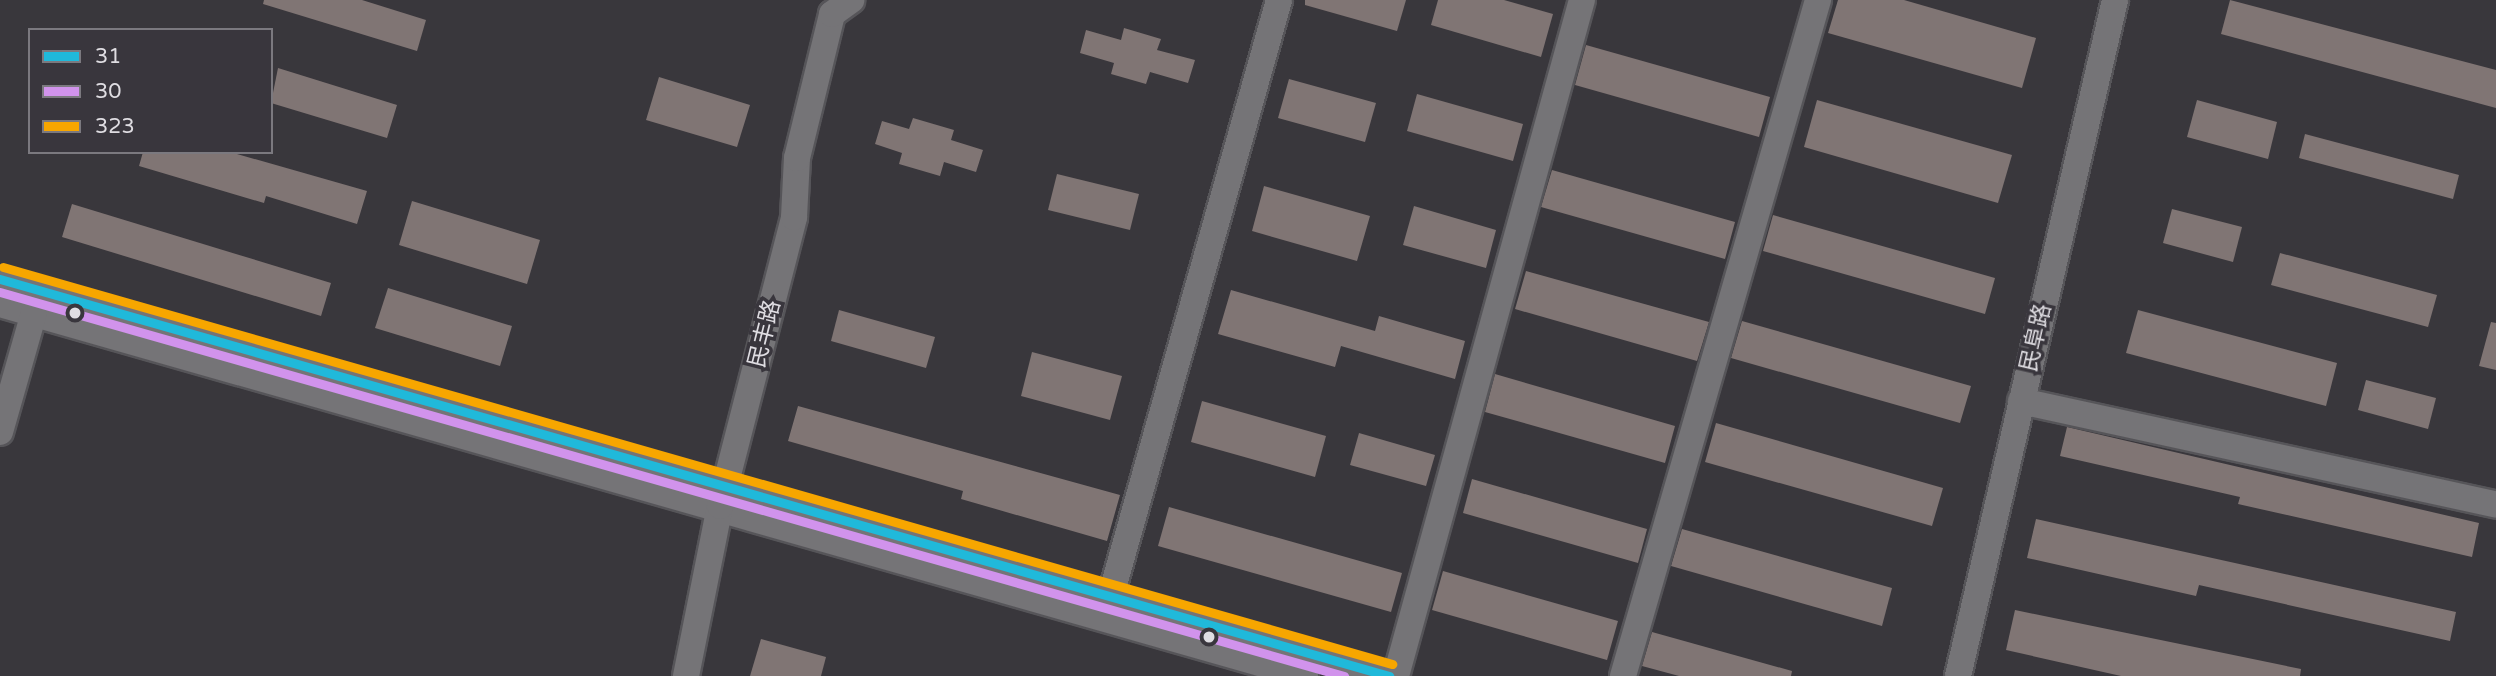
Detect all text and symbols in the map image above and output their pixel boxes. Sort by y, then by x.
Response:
legend [28,28,273,154]
text: 31 [95,44,121,69]
text: 30 [95,79,121,104]
text: 323 [95,114,135,139]
street label: 民丰路 [743,297,787,371]
street label: 民阜路 [2015,301,2057,375]
unlabelled marker [68,306,82,320]
unlabelled marker [1202,630,1216,644]

